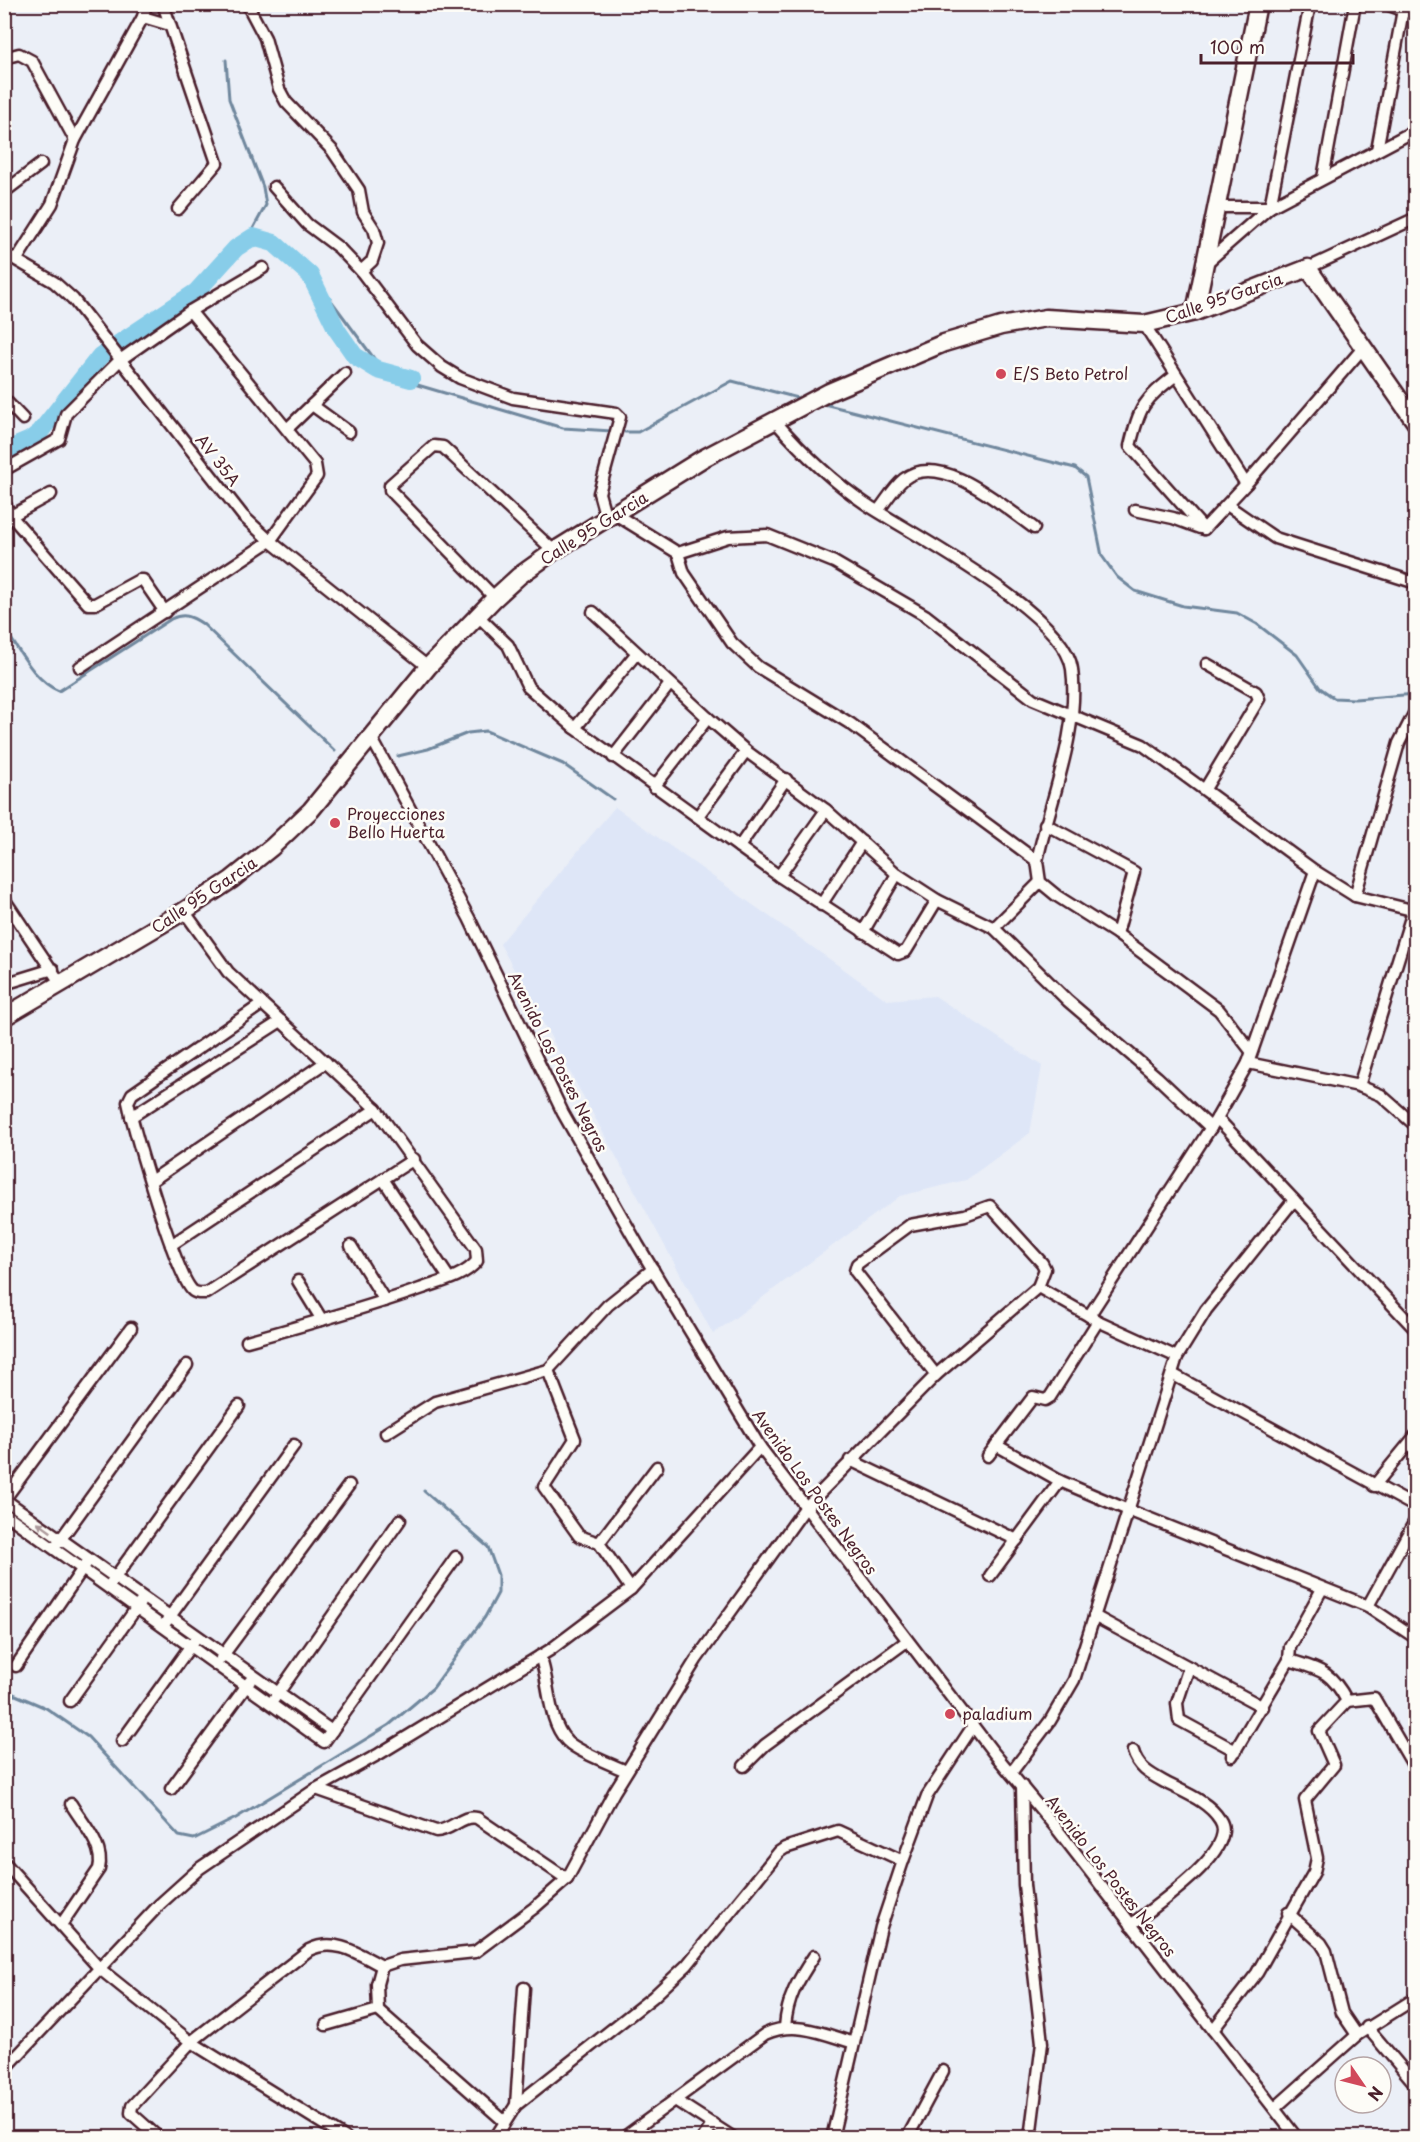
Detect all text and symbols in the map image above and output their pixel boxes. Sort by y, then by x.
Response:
scale bar [1201,27,1352,65]
text: 100 m [1210,33,1265,60]
street label: Calle 95 Garcia [1162,266,1286,328]
place label: E/S Beto Petrol [1013,361,1128,385]
marker: E/S Beto Petrol [994,367,1008,381]
street label: AV 35A [191,428,247,490]
street label: Calle 95 Garcia [535,484,652,570]
place label: Proyecciones Bello Huerta [347,801,445,843]
marker: Proyecciones Bello Huerta [328,816,342,830]
street label: Calle 95 Garcia [146,850,261,938]
street label: Avenido Los Postes Negros [503,967,615,1156]
street label: Avenido Los Postes Negros [747,1404,884,1579]
one-way arrow [37,1521,53,1533]
place label: paladium [962,1701,1032,1725]
marker: paladium [943,1707,957,1721]
street label: Avenido Los Postes Negros [1041,1789,1183,1961]
north arrow [1333,2055,1393,2115]
text: N [1363,2082,1390,2106]

